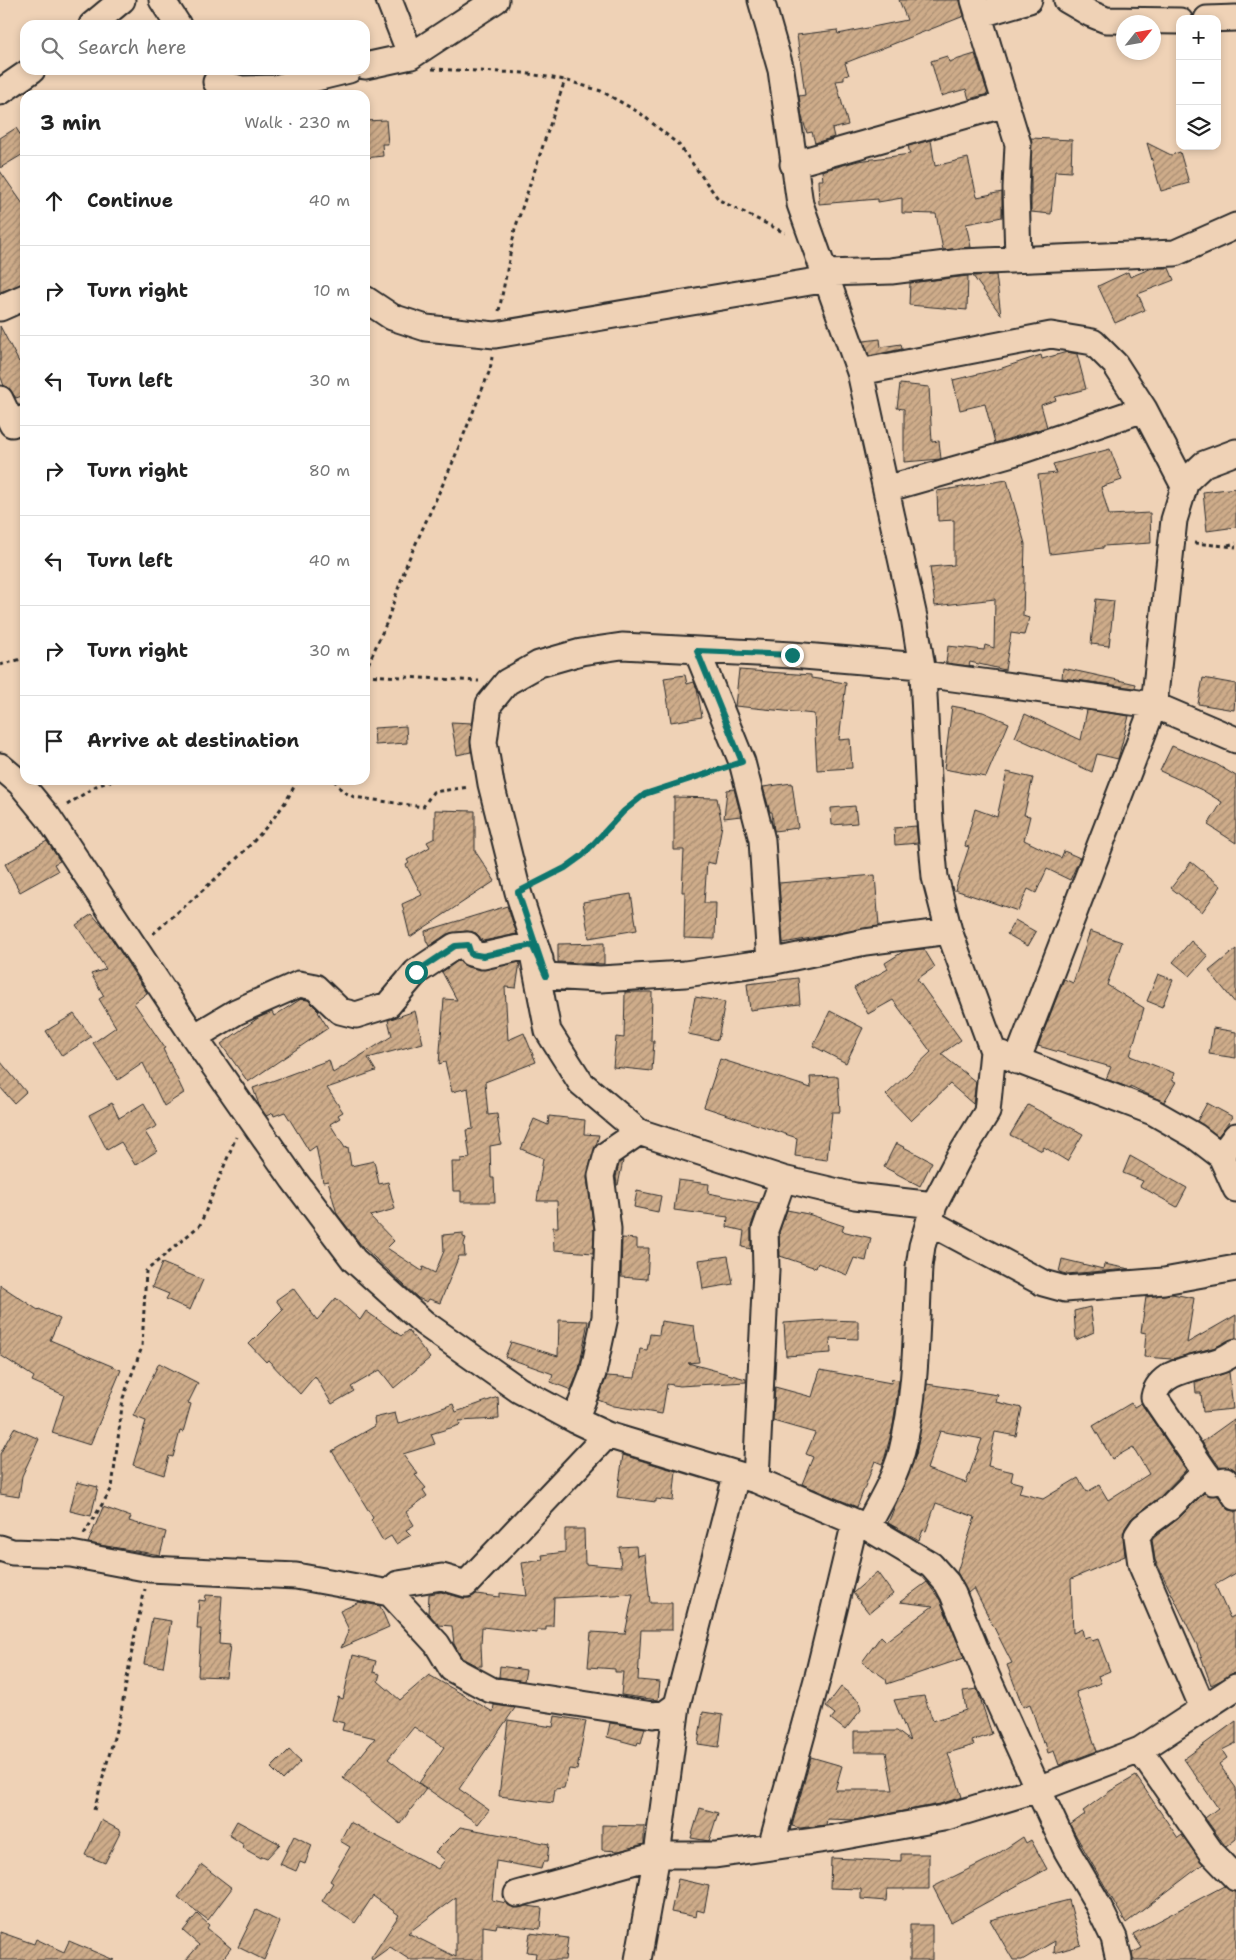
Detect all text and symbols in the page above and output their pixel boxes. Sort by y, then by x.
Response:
north arrow [1116,15,1161,60]
map controls [1176,15,1221,150]
button: + [1176,15,1221,60]
search box [20,20,370,75]
icon: search [38,34,66,62]
text: Search here [78,35,187,60]
button: − [1176,60,1221,105]
button: layers [1176,105,1221,150]
text: 3 min [40,109,101,137]
text: Walk · 230 m [244,112,350,133]
icon: ahead [40,187,68,215]
text: Continue [87,188,173,213]
text: 40 m [308,190,350,211]
icon: right [40,277,68,305]
text: Turn right [87,278,188,303]
text: 10 m [313,280,350,301]
icon: left [40,367,68,395]
text: Turn left [87,368,173,393]
text: 30 m [309,370,350,391]
icon: right [40,457,68,485]
text: Turn right [87,458,188,483]
text: 80 m [309,460,350,481]
icon: left [40,547,68,575]
text: Turn left [87,548,173,573]
text: 40 m [308,550,350,571]
icon: right [40,637,68,665]
text: Turn right [87,638,188,663]
text: 30 m [309,640,350,661]
route end [781,644,804,667]
icon: arrive [40,727,68,755]
text: Arrive at destination [87,728,299,753]
route start [405,961,428,984]

